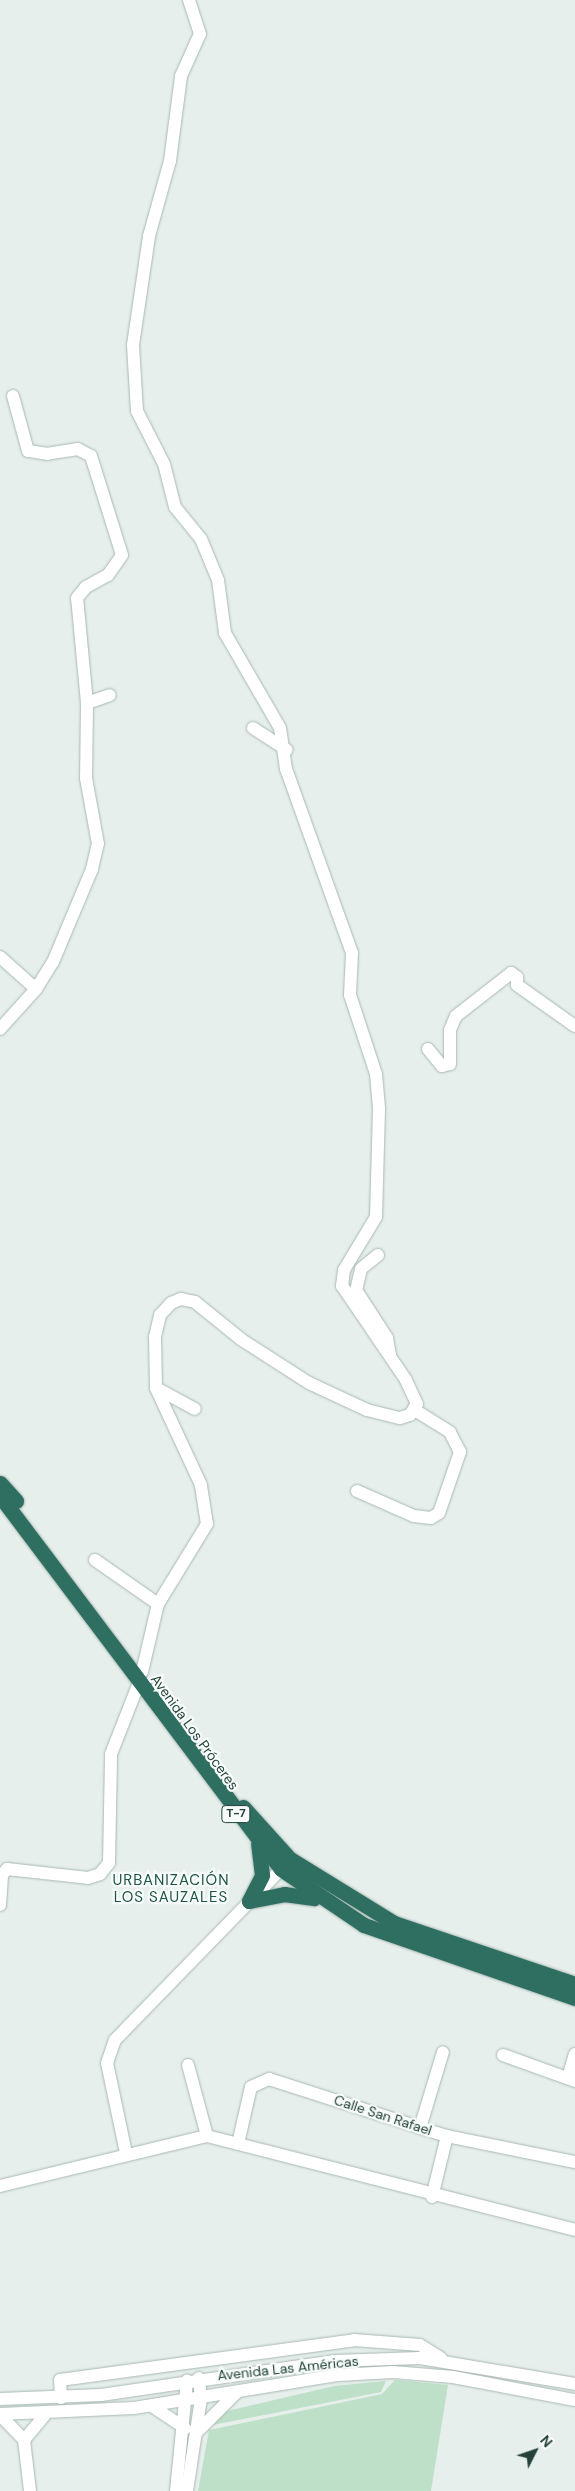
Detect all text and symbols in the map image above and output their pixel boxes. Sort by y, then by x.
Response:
street label: Avenida Los Próceres [148,1671,242,1793]
road number: T-7 [221,1805,251,1824]
district label: URBANIZACIÓN LOS SAUZALES [111,1871,231,1906]
street label: Calle San Rafael [332,2091,434,2139]
street label: Avenida Las Américas [217,2352,359,2384]
north arrow [510,2426,560,2476]
text: N [536,2431,556,2451]

